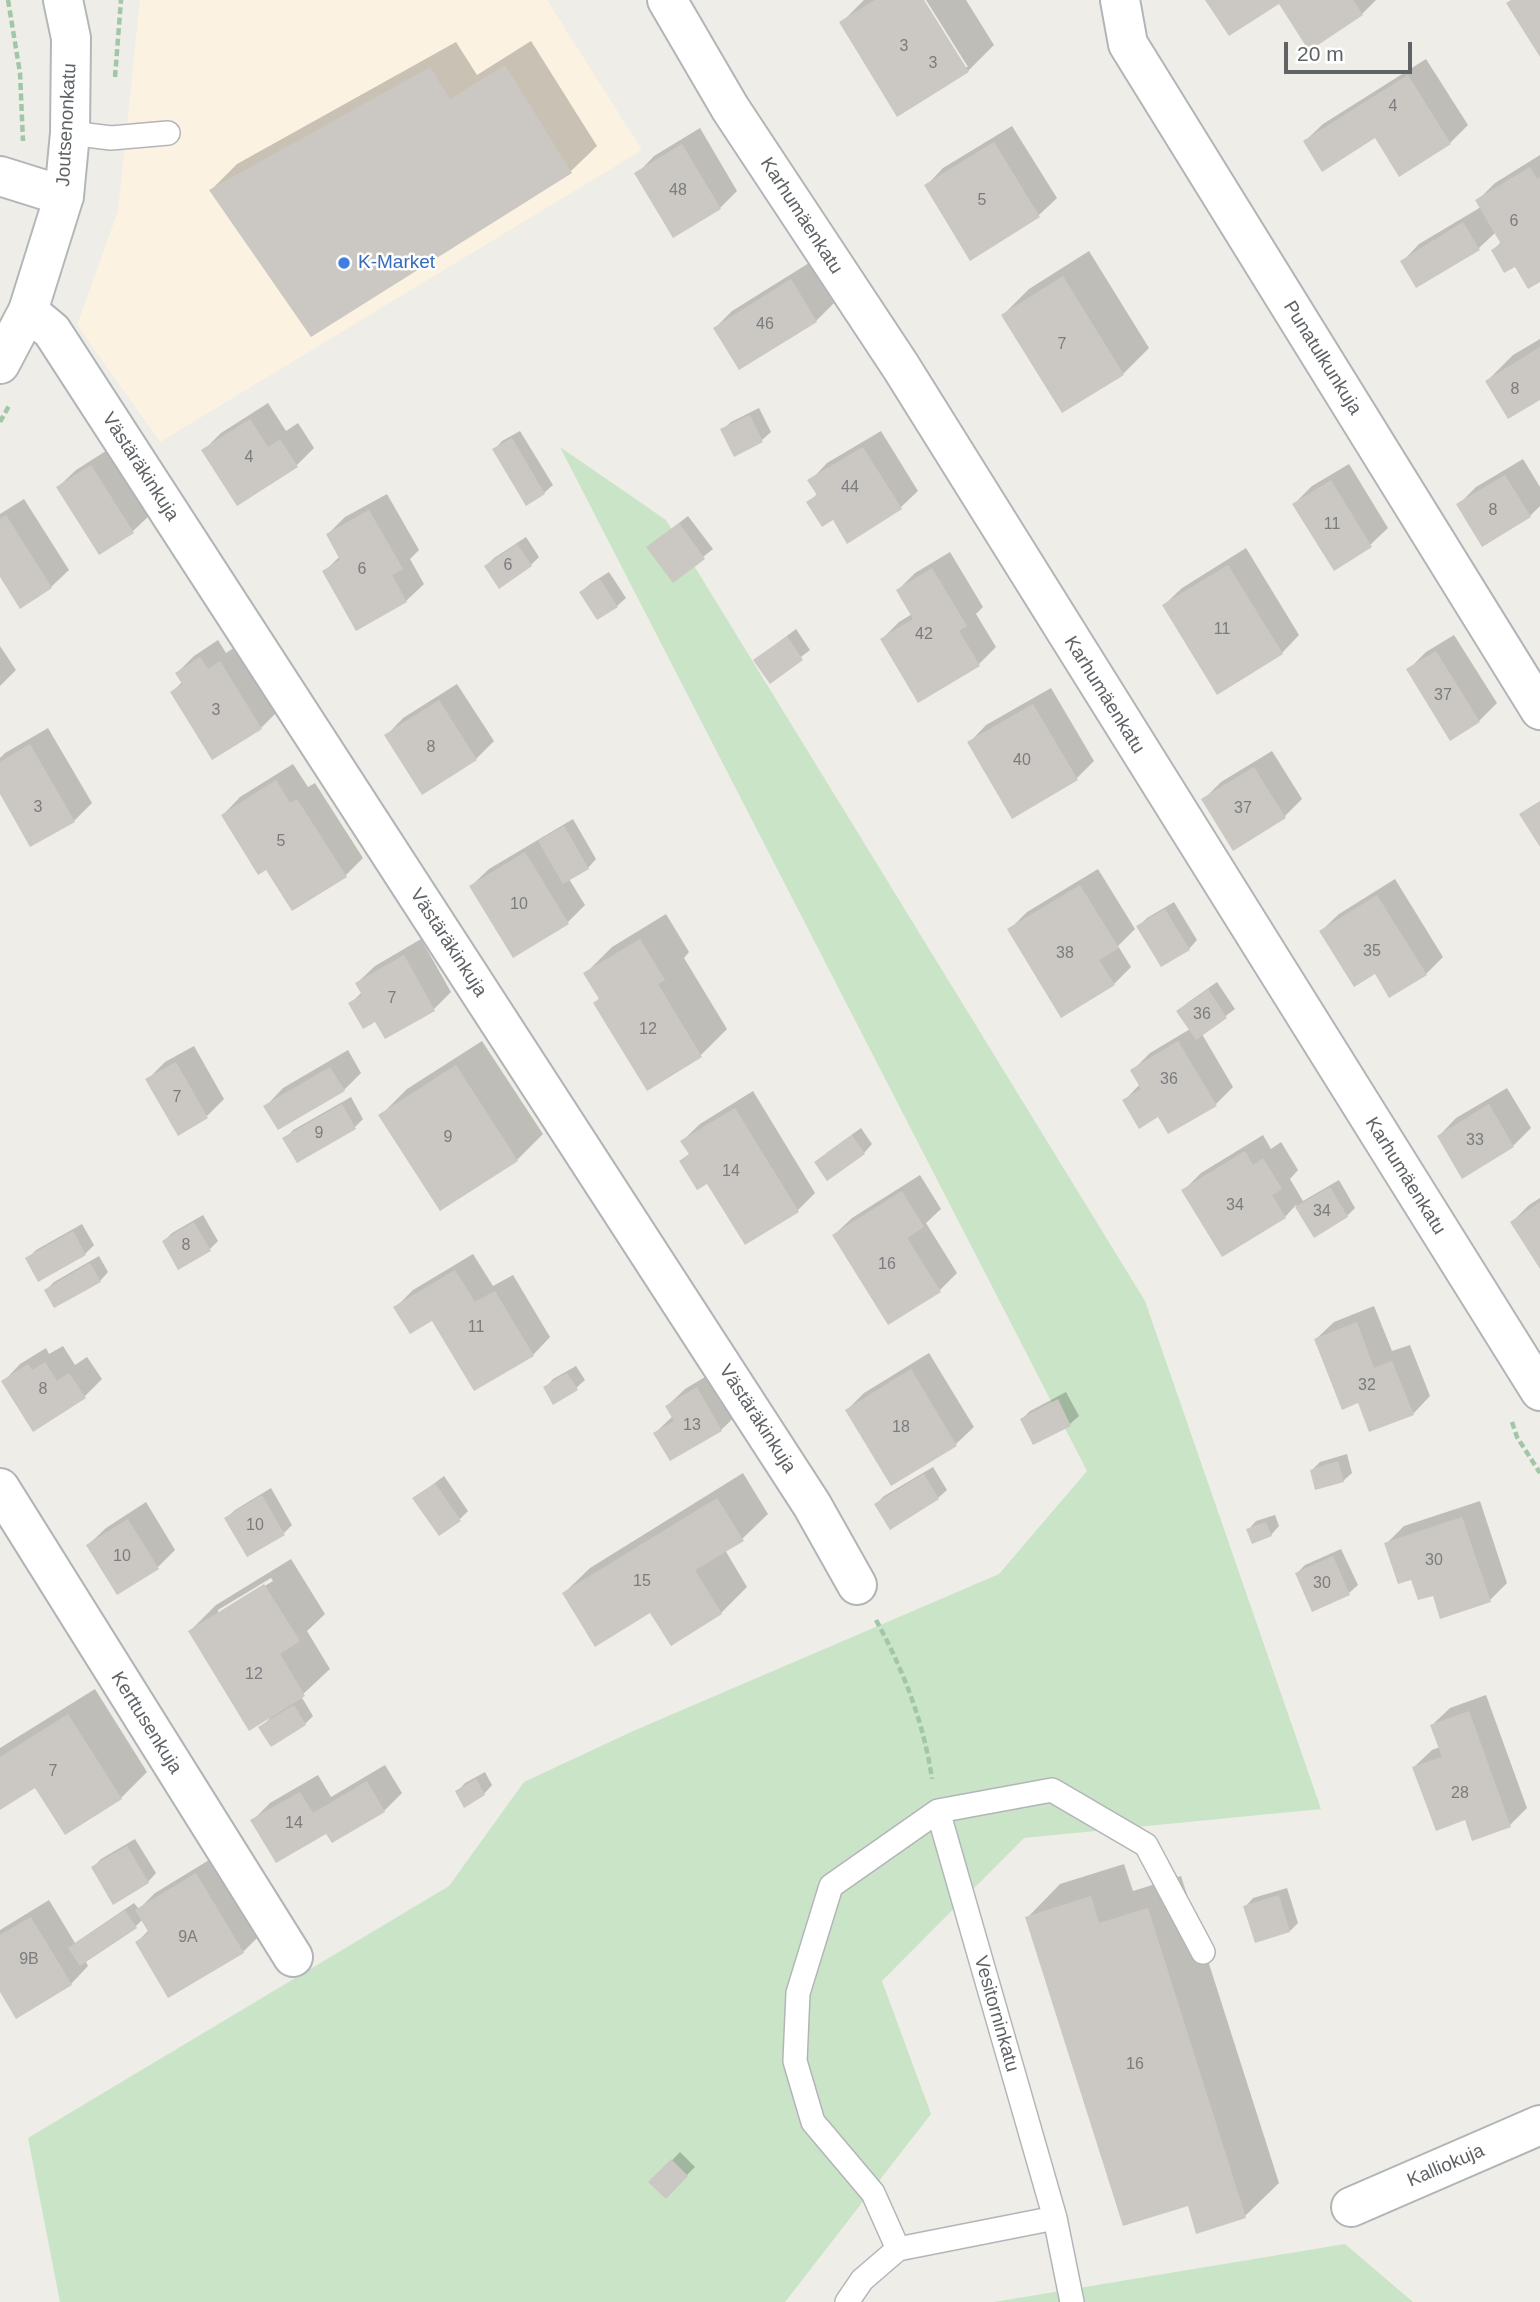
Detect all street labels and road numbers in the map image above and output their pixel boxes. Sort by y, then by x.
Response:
street label: Joutsenonkatu [52,63,82,187]
street label: Karhumäenkatu [755,154,847,278]
street label: Punatulkunkuja [1278,297,1366,419]
street label: Västäräkinkuja [97,409,183,525]
street label: Karhumäenkatu [1059,632,1149,758]
street label: Västäräkinkuja [405,885,491,1001]
street label: Karhumäenkatu [1360,1113,1450,1239]
street label: Västäräkinkuja [714,1361,800,1477]
street label: Kerttusenkuja [106,1668,186,1778]
street label: Vesitorninkatu [969,1953,1023,2075]
street label: Kalliokuja [1404,2140,1488,2192]

